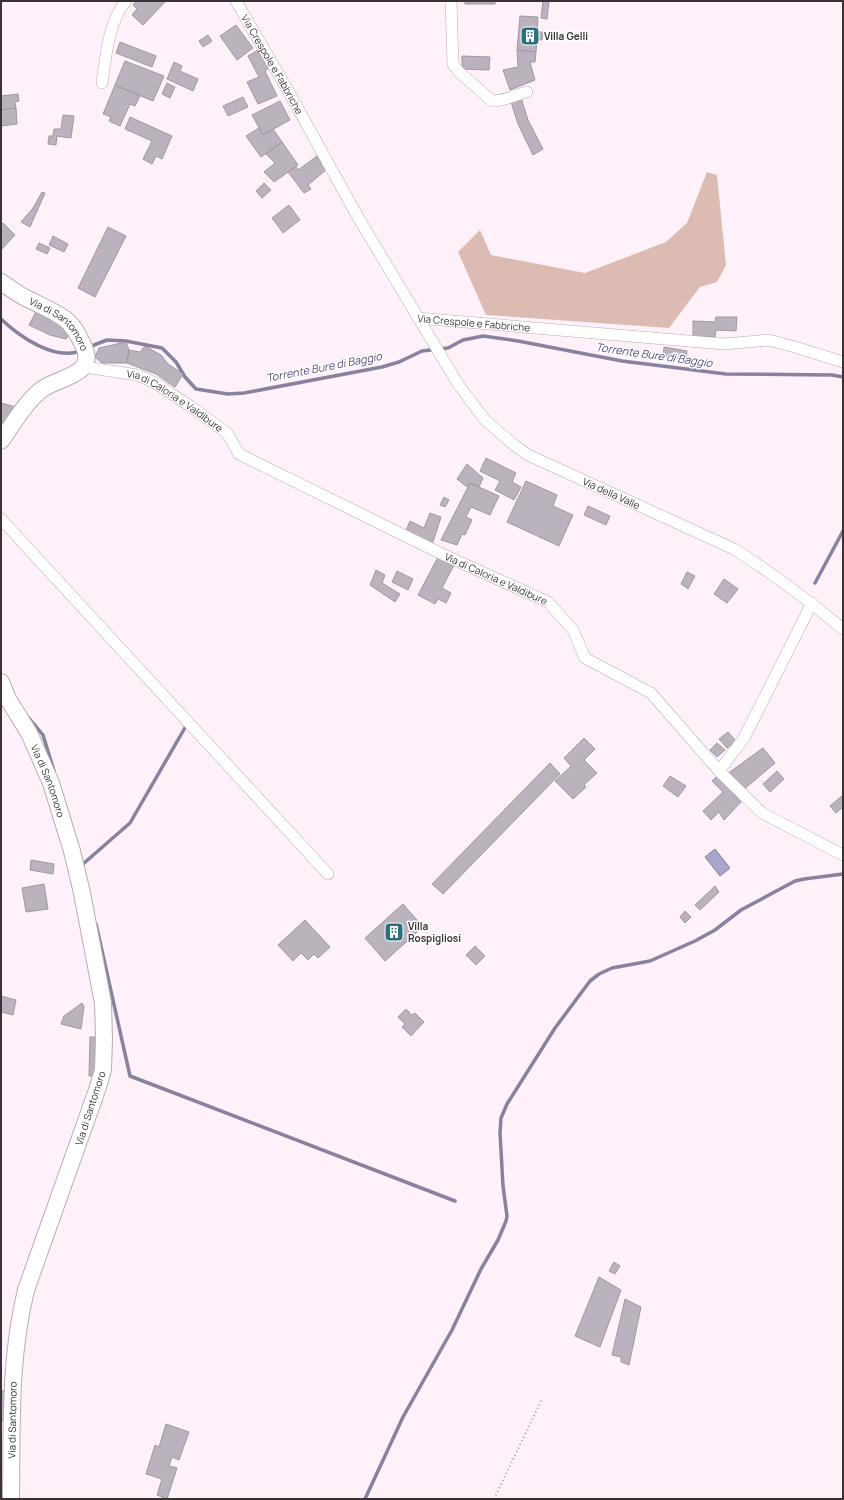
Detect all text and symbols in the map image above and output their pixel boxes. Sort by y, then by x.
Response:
street label: Via Crespole e Fabbriche [238,12,307,117]
building icon: Villa Gelli [519,25,541,47]
place label: Villa Gelli [544,29,588,43]
street label: Via di Santomoro [27,294,92,353]
street label: Via Crespole e Fabbriche [417,311,531,335]
water label: Torrente Bure di Baggio [595,339,715,370]
water label: Torrente Bure di Baggio [265,348,385,385]
street label: Via di Caloria e Valdibure [126,366,226,435]
street label: Via della Valle [581,474,643,512]
street label: Via di Caloria e Valdibure [442,549,550,608]
street label: Via di Santomoro [28,742,68,819]
place label: Villa Rospigliosi [408,919,461,945]
building icon: Villa Rospigliosi [383,921,405,943]
street label: Via di Santomoro [71,1069,109,1147]
street label: Via di Santomoro [4,1381,20,1459]

